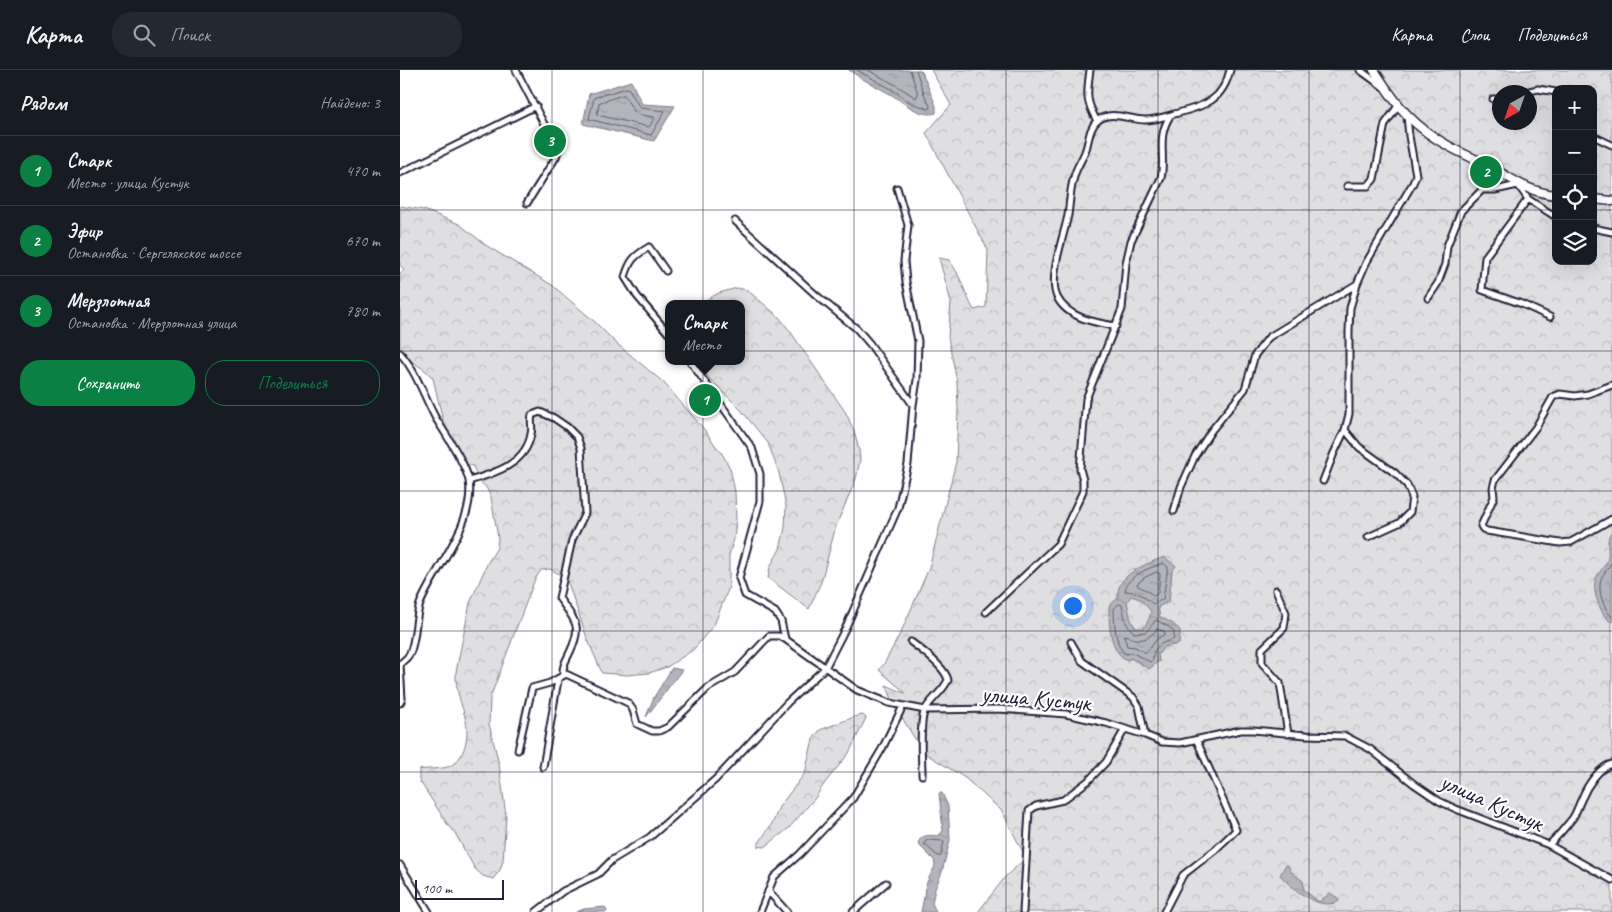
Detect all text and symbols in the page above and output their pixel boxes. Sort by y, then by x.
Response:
search box [112,12,462,57]
text: Карта [25,20,82,50]
icon: search [130,21,158,49]
text: Поиск [170,23,210,47]
text: Карта [1391,24,1432,46]
text: Слои [1460,24,1489,46]
text: Поделиться [1517,24,1587,46]
north arrow [1492,85,1537,130]
map controls [1552,85,1597,265]
button: + [1552,85,1597,130]
text: Рядом [20,90,67,116]
text: Найдено: 3 [320,93,380,113]
pin: 3 [534,122,566,160]
button: − [1552,130,1597,175]
text: Старк [67,149,112,173]
pin: 2 [1470,153,1502,191]
text: 1 [32,161,40,181]
text: 470 m [346,161,380,181]
text: Место · улица Кустук [67,173,189,193]
button: locate [1552,175,1597,220]
text: Эфир [67,219,102,243]
button: layers [1552,220,1597,265]
text: 2 [32,231,40,251]
text: 670 m [346,231,380,251]
text: Остановка · Сергеляхское шоссе [67,243,240,263]
text: Мерзлотная [67,289,149,313]
popup [665,300,745,365]
text: 3 [32,301,40,321]
text: 780 m [346,301,380,321]
text: Старк [683,311,727,335]
text: Остановка · Мерзлотная улица [67,313,237,333]
text: Место [683,335,721,355]
button: Сохранить [20,360,195,406]
button: Поделиться [205,360,380,406]
pin: 1 [689,381,721,419]
your location [1060,593,1086,619]
street label: улица Кустук [978,678,1094,718]
street label: улица Кустук [1434,765,1550,839]
scale bar [415,877,504,900]
text: 100 m [422,880,452,897]

